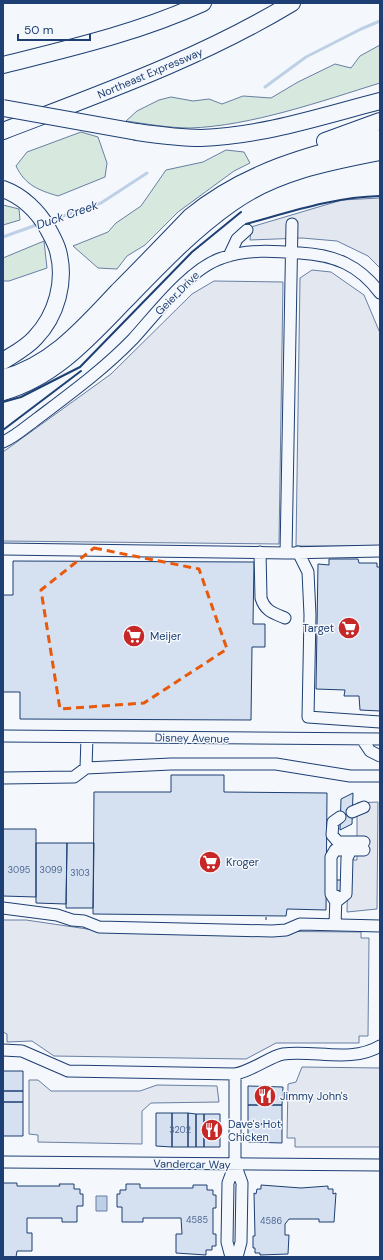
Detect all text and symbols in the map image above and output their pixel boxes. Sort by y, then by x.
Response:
scale bar [18,16,90,42]
text: 50 m [24,22,53,38]
street label: Northeast Expressway [95,44,205,102]
water label: Duck Creek [34,197,101,233]
street label: Geier Drive [152,268,202,318]
supermarket icon: Target [336,615,362,641]
place label: Target [302,621,334,635]
supermarket icon: Meijer [121,623,147,649]
place label: Meijer [150,629,181,643]
street label: Disney Avenue [155,730,229,746]
supermarket icon: Kroger [197,849,223,875]
place label: Kroger [226,855,259,869]
house number: 3095 [8,864,30,876]
house number: 3099 [40,864,63,876]
house number: 3103 [70,867,90,879]
restaurant icon: Jimmy John's [252,1083,278,1109]
place label: Jimmy John's [280,1089,348,1103]
restaurant icon: Dave's Hot Chicken [199,1117,225,1143]
place label: Dave's Hot Chicken [228,1117,281,1144]
house number: 3202 [169,1124,191,1136]
street label: Vandercar Way [153,1156,231,1172]
house number: 4585 [186,1214,208,1226]
house number: 4586 [260,1215,282,1227]

